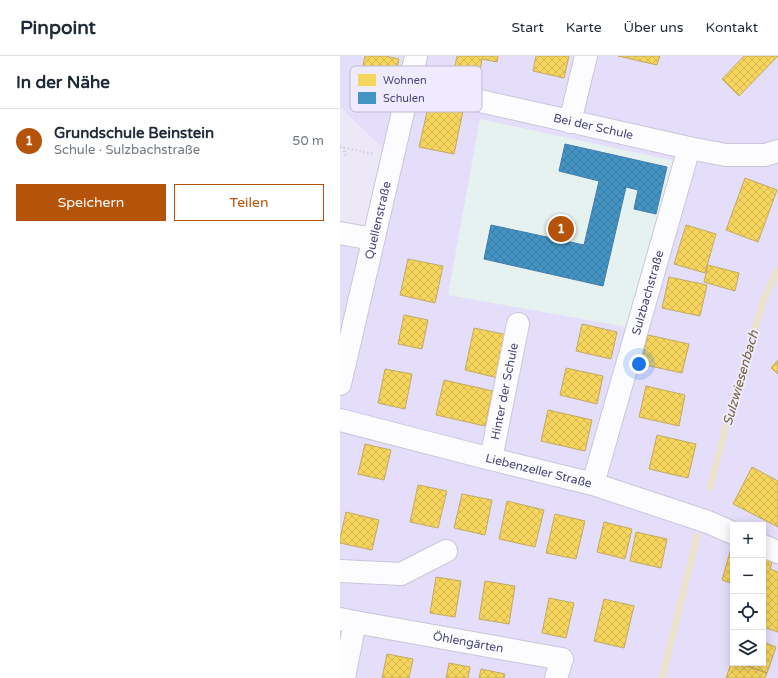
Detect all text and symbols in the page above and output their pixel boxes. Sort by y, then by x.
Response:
text: Pinpoint [20,17,96,39]
text: Start [512,19,544,36]
text: Karte [566,19,602,36]
text: Über uns [624,19,684,36]
text: Kontakt [706,19,758,36]
legend [350,66,482,112]
text: In der Nähe [16,72,110,93]
text: Wohnen [383,74,427,87]
text: Schulen [383,92,425,105]
street label: Bei der Schule [552,111,635,142]
text: Grundschule Beinstein [54,124,214,142]
text: 1 [25,133,33,149]
text: 50 m [292,133,324,149]
text: Schule · Sulzbachstraße [54,142,200,158]
street label: Quellenstraße [362,180,394,261]
button: Speichern [16,184,166,221]
button: Teilen [174,184,324,221]
pin: 1 [548,214,574,244]
street label: Sulzbachstraße [629,249,666,337]
water label: Sulzwiesenbach [720,328,763,427]
street label: Hinter der Schule [488,341,521,441]
your location [629,354,649,374]
street label: Liebenzeller Straße [484,451,593,490]
map controls [730,522,766,666]
button: + [730,522,766,558]
button: − [730,558,766,594]
button: locate [730,594,766,630]
street label: Öhlengärten [432,629,505,655]
button: layers [730,630,766,666]

